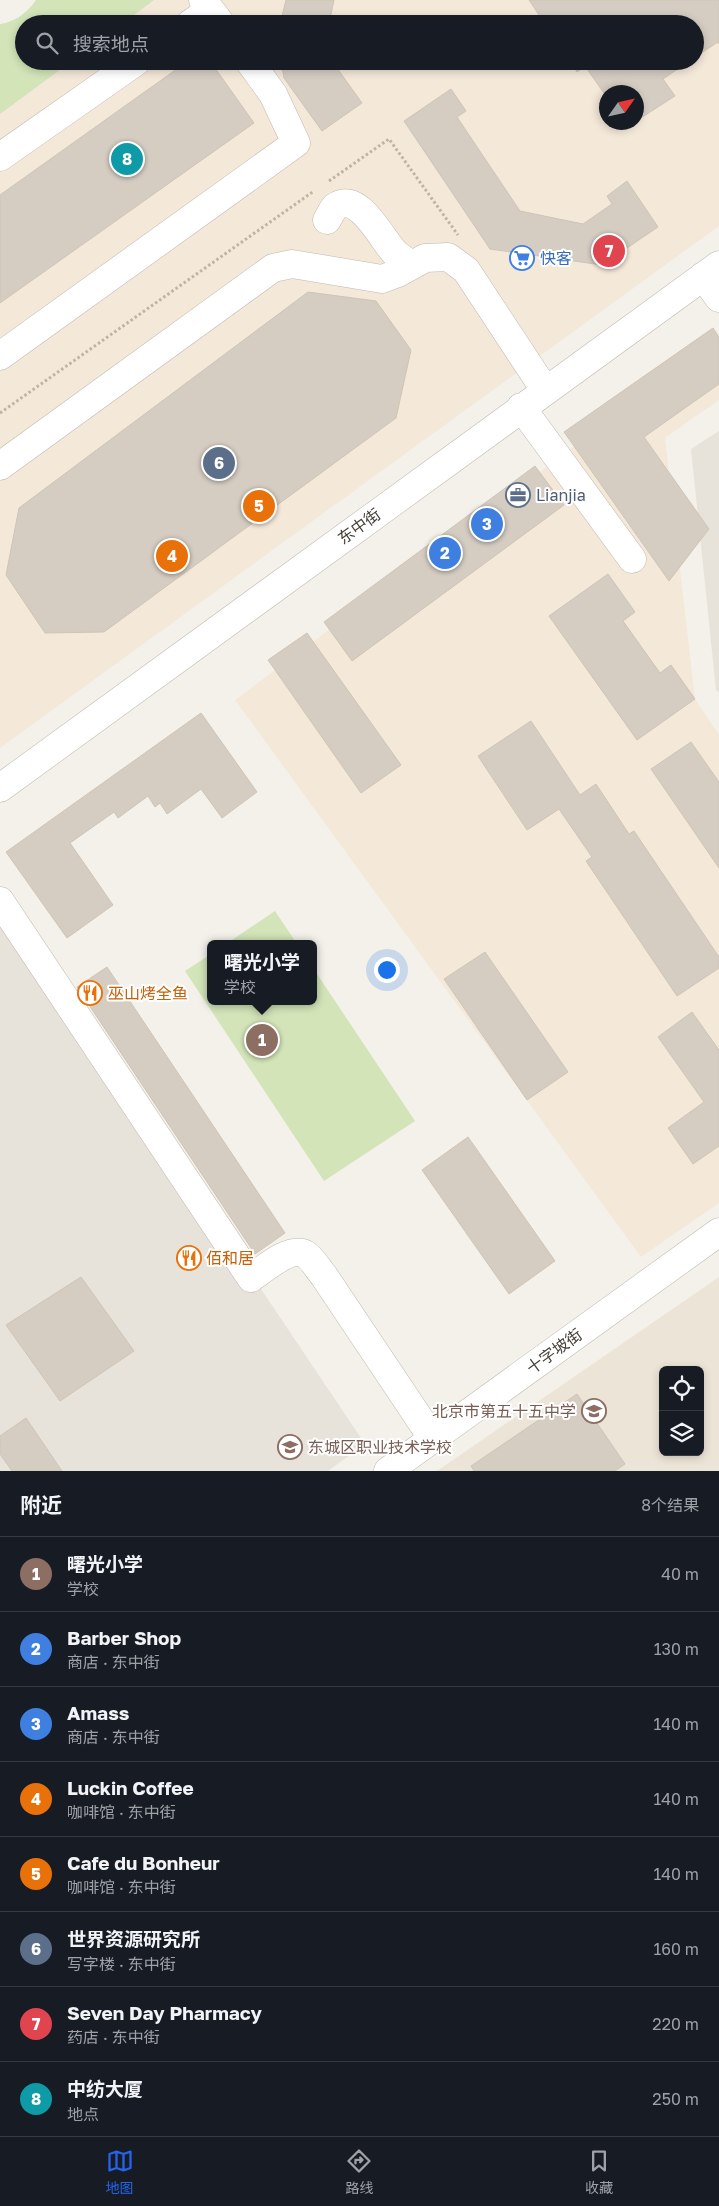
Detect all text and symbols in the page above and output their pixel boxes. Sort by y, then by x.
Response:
search box [15,15,704,70]
icon: search [33,29,61,57]
text: 搜索地点 [73,32,149,55]
north arrow [599,85,644,130]
pin: 8 [111,140,143,178]
pin: 7 [593,232,625,270]
supermarket icon: 快客 [509,245,535,271]
place label: 快客 [540,248,572,268]
pin: 6 [203,444,235,482]
office icon: Lianjia [505,482,531,508]
place label: Lianjia [536,485,586,505]
pin: 5 [243,487,275,525]
street label: 东中街 [334,504,384,548]
pin: 3 [471,505,503,543]
pin: 2 [429,534,461,572]
pin: 4 [156,537,188,575]
popup [207,940,317,1005]
text: 曙光小学 [224,950,300,973]
your location [374,957,400,983]
text: 学校 [224,977,256,997]
restaurant icon: 巫山烤全鱼 [77,980,103,1006]
place label: 巫山烤全鱼 [108,983,188,1003]
pin: 1 [246,1021,278,1059]
restaurant icon: 佰和居 [176,1245,202,1271]
place label: 佰和居 [206,1248,254,1268]
street label: 十字坡街 [522,1324,586,1378]
map controls [659,1366,704,1456]
button: locate [659,1366,704,1411]
school or university icon: 北京市第五十五中学 [581,1398,607,1424]
place label: 北京市第五十五中学 [432,1401,576,1421]
button: layers [659,1411,704,1456]
school or university icon: 东城区职业技术学校 [277,1434,303,1460]
place label: 东城区职业技术学校 [308,1437,452,1457]
text: 附近 [20,1492,62,1518]
text: 8个结果 [641,1495,699,1515]
text: 曙光小学 [67,1552,143,1575]
text: 1 [32,1564,40,1584]
text: 40 m [661,1564,699,1584]
text: 学校 [67,1579,99,1599]
text: Barber Shop [67,1626,181,1649]
text: 2 [31,1639,41,1659]
text: 130 m [654,1639,699,1659]
text: 商店 · 东中街 [67,1652,160,1672]
text: Amass [67,1701,129,1724]
text: 3 [31,1714,41,1734]
text: 140 m [653,1714,699,1734]
text: 商店 · 东中街 [67,1727,160,1747]
text: Luckin Coffee [67,1776,194,1799]
text: 4 [31,1789,41,1809]
text: 140 m [653,1789,699,1809]
text: 咖啡馆 · 东中街 [67,1802,176,1822]
text: Cafe du Bonheur [67,1851,220,1874]
text: 5 [31,1864,41,1884]
text: 140 m [653,1864,699,1884]
text: 咖啡馆 · 东中街 [67,1877,176,1897]
text: 世界资源研究所 [67,1927,200,1950]
text: 6 [31,1939,41,1959]
text: 160 m [653,1939,699,1959]
text: 写字楼 · 东中街 [67,1954,176,1974]
text: Seven Day Pharmacy [67,2001,262,2024]
text: 7 [32,2014,40,2034]
text: 220 m [652,2014,699,2034]
text: 药店 · 东中街 [67,2027,160,2047]
text: 中纺大厦 [67,2077,143,2100]
text: 8 [31,2089,41,2109]
text: 250 m [652,2089,699,2109]
text: 地点 [67,2104,99,2124]
tab: 地图 [106,2147,134,2197]
tab: 路线 [345,2147,373,2197]
tab: 收藏 [585,2147,613,2197]

